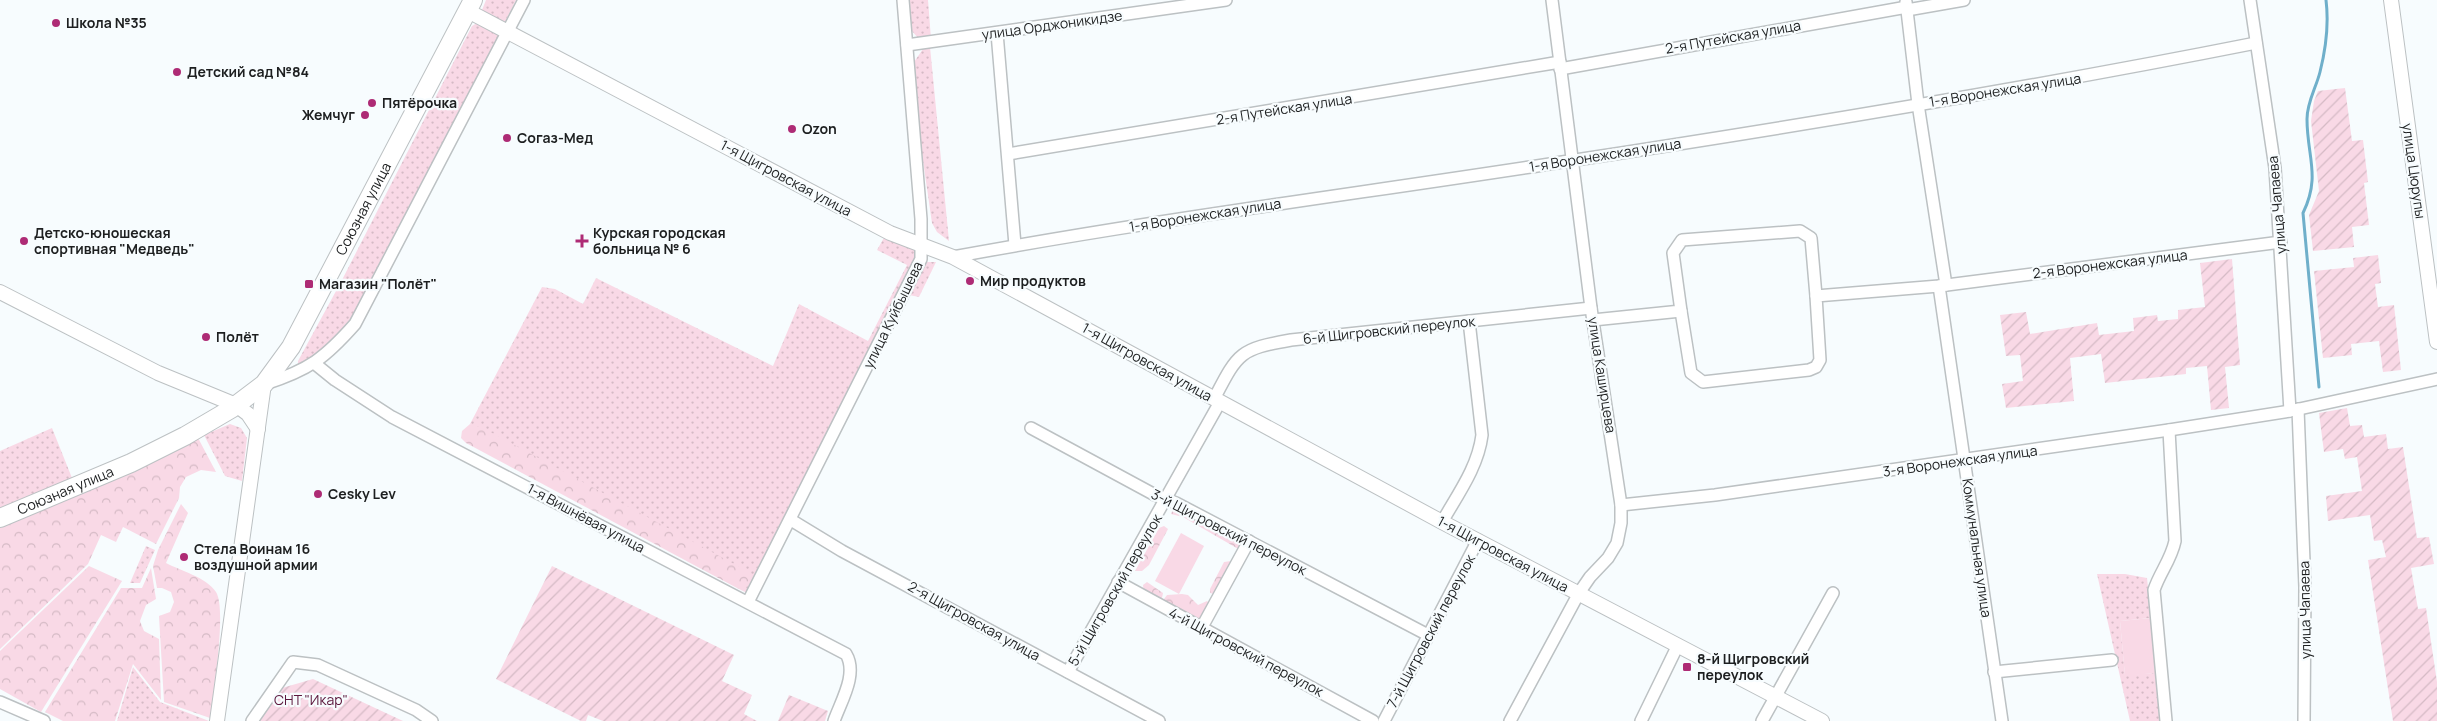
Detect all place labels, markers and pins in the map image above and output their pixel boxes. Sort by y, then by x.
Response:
place label: Школа №35 [66,13,147,32]
marker: Школа №35 [50,17,62,29]
place label: Детский сад №84 [187,62,309,81]
marker: Детский сад №84 [171,66,183,78]
place label: Пятёрочка [382,93,457,112]
marker: Пятёрочка [366,97,378,109]
place label: Жемчуг [302,105,355,124]
marker: Жемчуг [359,109,371,121]
place label: Ozon [802,119,837,138]
marker: Ozon [786,123,798,135]
place label: Согаз-Мед [517,128,593,147]
marker: Согаз-Мед [501,132,513,144]
place label: Детско-юношеская спортивная "Медведь" [34,223,195,258]
place label: Курская городская больница № 6 [593,223,726,258]
marker: Курская городская больница № 6 [575,234,589,248]
marker: Детско-юношеская спортивная "Медведь" [18,235,30,247]
place label: Мир продуктов [980,271,1086,290]
place label: Магазин "Полёт" [319,274,437,293]
marker: Мир продуктов [964,275,976,287]
marker: Магазин "Полёт" [303,278,315,290]
place label: Полёт [216,327,259,346]
marker: Полёт [200,331,212,343]
place label: Cesky Lev [328,484,396,503]
marker: Cesky Lev [312,488,324,500]
place label: Стела Воинам 16 воздушной армии [194,539,318,574]
marker: Стела Воинам 16 воздушной армии [178,551,190,563]
place label: 8-й Щигровский переулок [1697,649,1809,684]
marker: 8-й Щигровский переулок [1681,661,1693,673]

